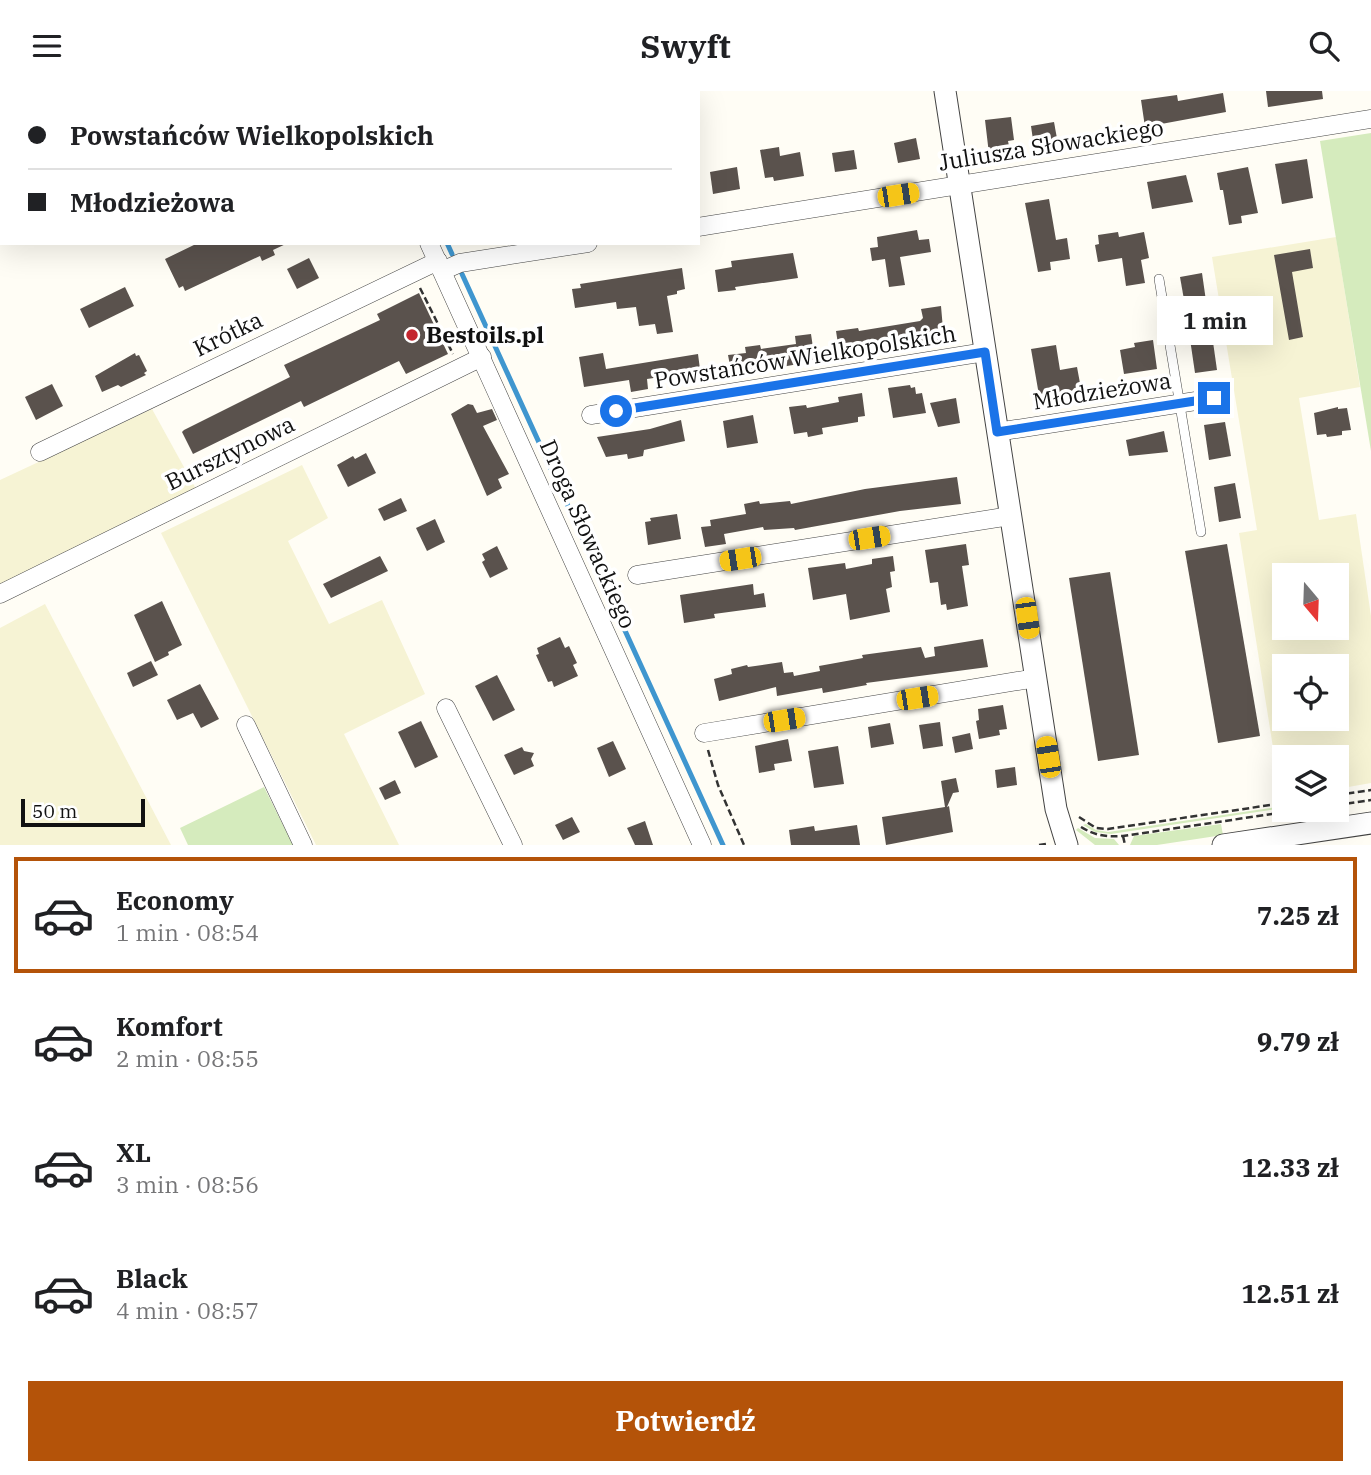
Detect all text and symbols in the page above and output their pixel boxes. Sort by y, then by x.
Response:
text: Swyft [640,25,731,67]
icon: menu [28,27,66,65]
icon: search [1305,27,1343,65]
street label: Juliusza Słowackiego [936,111,1165,177]
text: Powstańców Wielkopolskich [70,118,434,152]
car [876,181,921,209]
text: Młodzieżowa [70,185,235,219]
callout: 1 min [1156,296,1272,345]
street label: Krótka [188,304,267,363]
text: 1 min [1183,305,1247,335]
street label: Powstańców Wielkopolskich [652,317,958,395]
place label: Bestoils.pl [426,319,544,349]
marker: Bestoils.pl [404,327,420,343]
street label: Młodzieżowa [1030,364,1173,416]
route end [1198,382,1230,414]
route start [600,395,632,427]
street label: Bursztynowa [160,408,299,496]
street label: Droga Słowackiego [534,434,644,633]
car [847,524,892,552]
car [718,545,763,573]
north arrow [1272,563,1349,641]
map controls [1272,563,1349,822]
car [1014,596,1041,640]
button: locate [1272,654,1349,731]
car [895,684,940,712]
car [762,706,807,734]
car [1035,735,1062,779]
button: layers [1272,745,1349,822]
scale bar [21,796,145,828]
text: 50 m [32,799,77,823]
text: Economy [116,883,234,917]
icon: car [32,884,95,947]
text: 7.25 zł [1257,898,1339,932]
text: 1 min · 08:54 [116,917,259,947]
text: Komfort [116,1009,223,1043]
icon: car [32,1010,95,1073]
text: 9.79 zł [1257,1024,1339,1058]
text: 2 min · 08:55 [116,1043,259,1073]
text: XL [116,1135,151,1169]
icon: car [32,1136,95,1199]
text: 12.33 zł [1241,1150,1339,1184]
text: 3 min · 08:56 [116,1169,259,1199]
text: Black [116,1261,188,1295]
icon: car [32,1262,95,1325]
text: 12.51 zł [1241,1276,1339,1310]
text: 4 min · 08:57 [116,1295,259,1325]
button: Potwierdź [28,1381,1343,1461]

